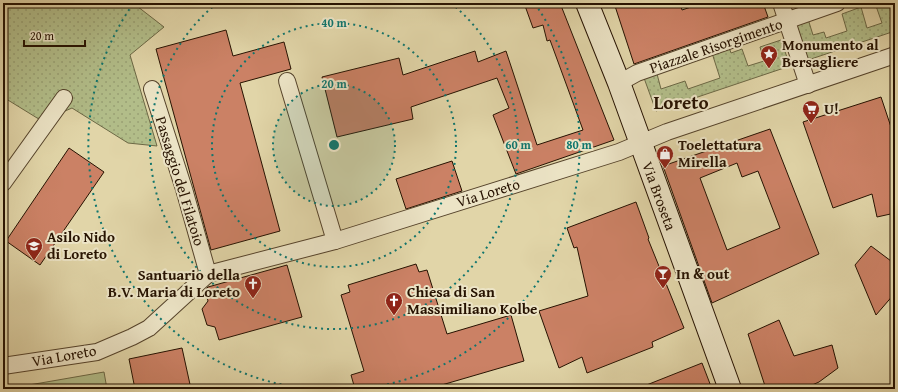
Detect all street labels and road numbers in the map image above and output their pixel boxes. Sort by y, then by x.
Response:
street label: Piazzale Risorgimento [647,13,785,78]
street label: Passaggio del Filatoio [151,113,210,249]
street label: Via Broseta [637,158,682,233]
street label: Via Loreto [454,173,522,212]
street label: Via Loreto [30,339,98,372]

